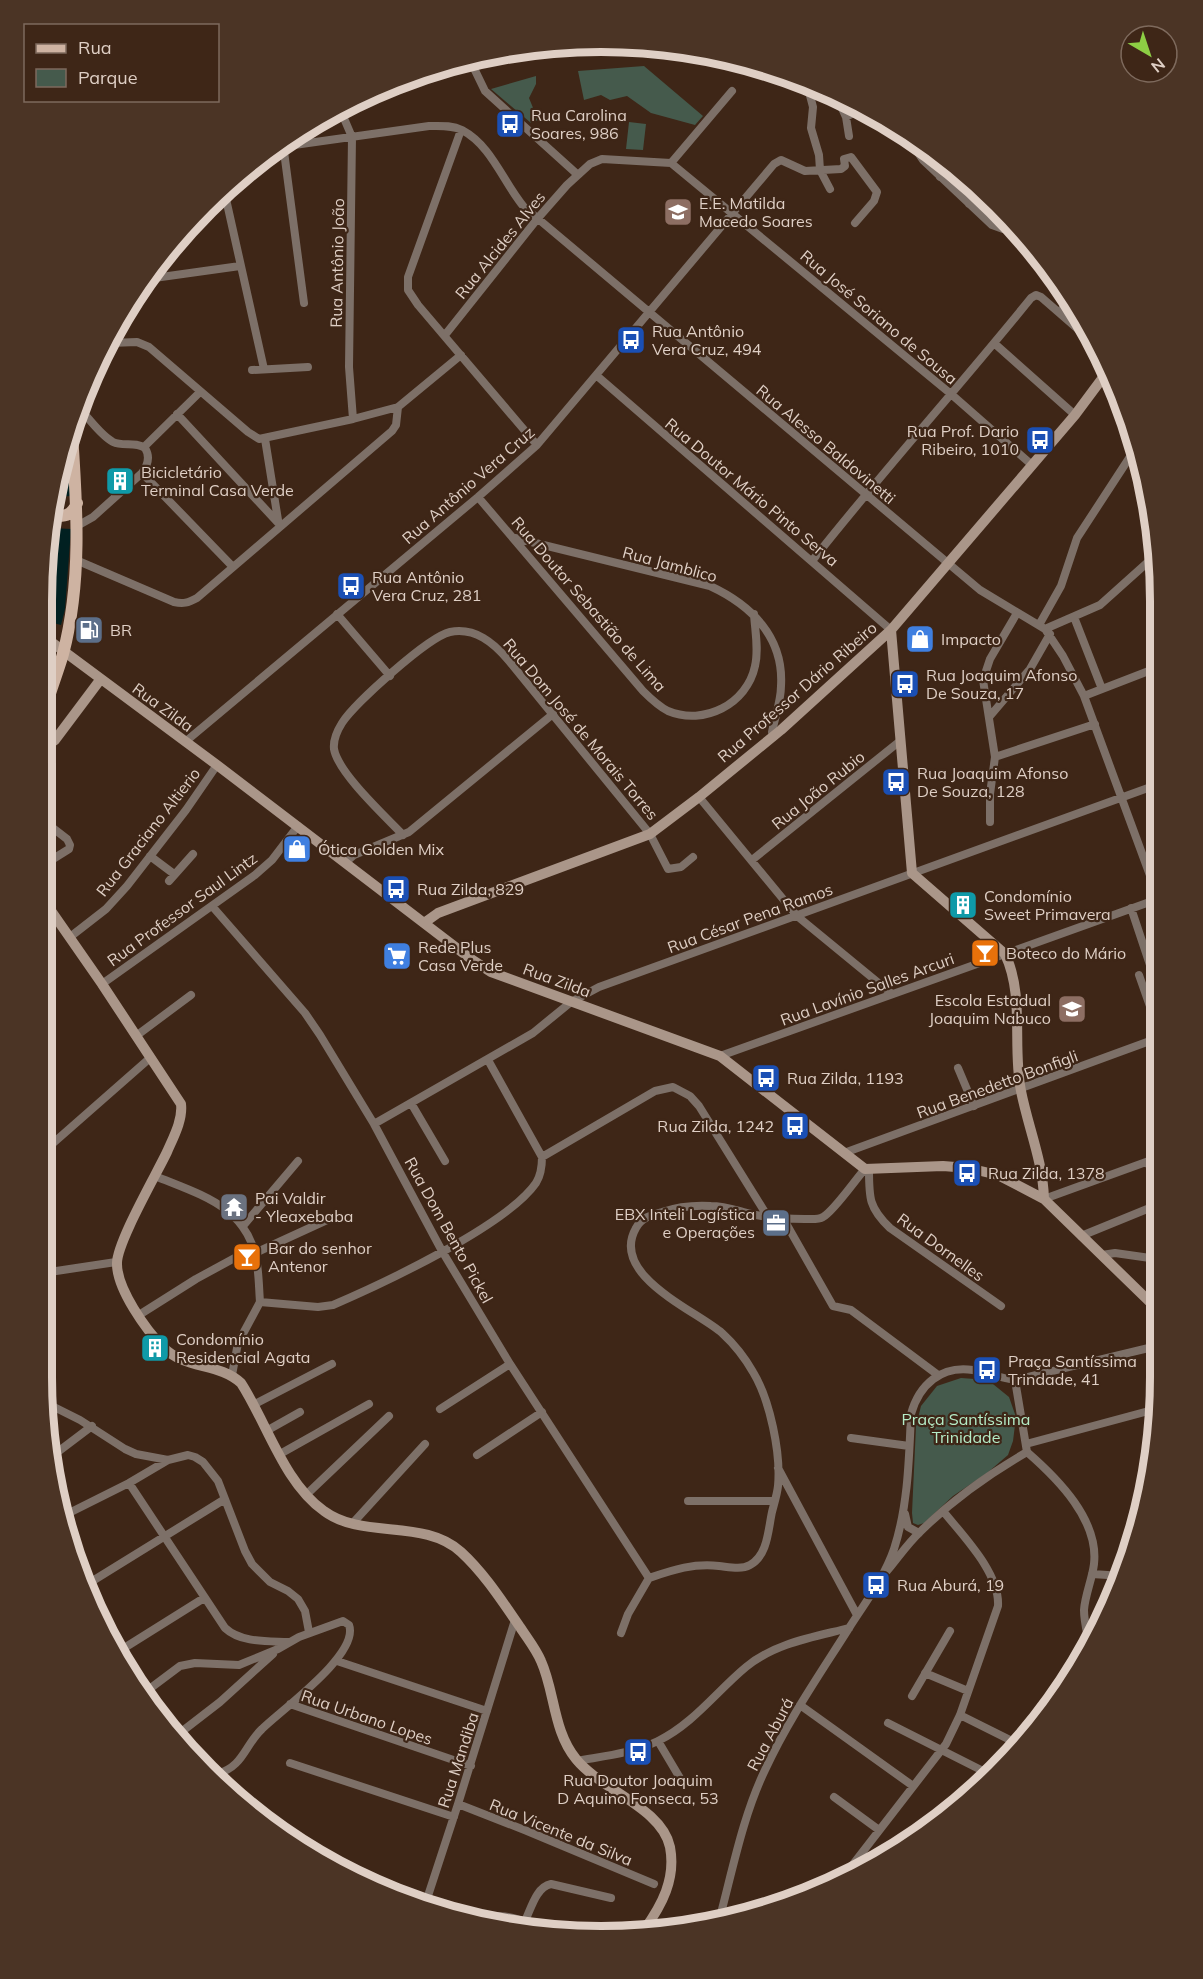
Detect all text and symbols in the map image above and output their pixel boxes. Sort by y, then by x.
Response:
legend [24,24,219,102]
north arrow [1119,24,1179,84]
text: Rua [78,36,112,59]
text: N [1147,54,1169,77]
text: Parque [78,66,137,89]
place label: Rua Carolina Soares, 986 [531,105,627,143]
bus stop icon: Rua Carolina Soares, 986 [494,108,526,140]
street label: Rua Alcides Alves [451,187,549,303]
place label: E.E. Matilda Macedo Soares [699,193,813,231]
school or university icon: E.E. Matilda Macedo Soares [662,196,694,228]
street label: Rua Antônio João [326,198,348,328]
street label: Rua José Soriano de Sousa [796,245,962,389]
place label: Rua Antônio Vera Cruz, 494 [652,321,762,359]
bus stop icon: Rua Antônio Vera Cruz, 494 [615,324,647,356]
street label: Rua Alesso Baldovinetti [752,380,900,508]
street label: Rua Doutor Mário Pinto Serva [661,413,843,571]
place label: Rua Prof. Dario Ribeiro, 1010 [907,421,1019,459]
street label: Rua Antônio Vera Cruz [398,422,538,548]
bus stop icon: Rua Prof. Dario Ribeiro, 1010 [1024,424,1056,456]
place label: Bicicletário Terminal Casa Verde [141,462,294,500]
building icon: Bicicletário Terminal Casa Verde [104,465,136,497]
street label: Rua Doutor Sebastião de Lima [507,512,671,696]
street label: Rua Jamblico [621,542,719,586]
place label: Rua Antônio Vera Cruz, 281 [372,567,481,605]
bus stop icon: Rua Antônio Vera Cruz, 281 [335,570,367,602]
fuel station icon: BR [73,614,105,646]
street label: Rua Professor Dário Ribeiro [713,617,881,767]
place label: BR [110,620,132,640]
shop icon: Impacto [904,623,936,655]
place label: Impacto [941,629,1001,649]
street label: Rua Dom José de Morais Torres [499,634,663,824]
place label: Rua Joaquim Afonso De Souza, 17 [926,665,1077,703]
bus stop icon: Rua Joaquim Afonso De Souza, 17 [889,668,921,700]
street label: Rua Zilda [129,678,197,736]
street label: Rua João Rubio [767,746,869,834]
place label: Rua Joaquim Afonso De Souza, 128 [917,763,1068,801]
street label: Rua Graciano Altierio [92,764,204,900]
bus stop icon: Rua Joaquim Afonso De Souza, 128 [880,766,912,798]
shop icon: Ótica Golden Mix [281,833,313,865]
place label: Ótica Golden Mix [318,839,444,859]
street label: Rua Professor Saul Lintz [103,848,261,970]
bus stop icon: Rua Zilda, 829 [380,873,412,905]
place label: Rua Zilda, 829 [417,879,524,899]
street label: Rua César Pena Ramos [665,879,835,957]
place label: Condomínio Sweet Primavera [984,886,1111,924]
building icon: Condomínio Sweet Primavera [947,889,979,921]
place label: Rede Plus Casa Verde [418,937,503,975]
bar icon: Boteco do Mário [969,937,1001,969]
supermarket icon: Rede Plus Casa Verde [381,940,413,972]
place label: Boteco do Mário [1006,943,1126,963]
street label: Rua Lavínio Salles Arcuri [777,948,957,1030]
street label: Rua Zilda [520,959,594,1001]
place label: Escola Estadual Joaquim Nabuco [929,990,1051,1028]
school or university icon: Escola Estadual Joaquim Nabuco [1056,993,1088,1025]
street label: Rua Benedetto Bonfigli [914,1046,1080,1122]
bus stop icon: Rua Zilda, 1193 [750,1062,782,1094]
place label: Rua Zilda, 1193 [787,1068,904,1088]
bus stop icon: Rua Zilda, 1242 [779,1110,811,1142]
place label: Rua Zilda, 1242 [657,1116,774,1136]
street label: Rua Dom Bento Pickel [401,1153,497,1307]
bus stop icon: Rua Zilda, 1378 [951,1157,983,1189]
place label: Rua Zilda, 1378 [988,1163,1105,1183]
place label: Pai Valdir - Yleaxebaba [255,1188,353,1226]
temple icon: Pai Valdir - Yleaxebaba [218,1191,250,1223]
place label: EBX Inteli Logística e Operações [615,1204,755,1242]
office icon: EBX Inteli Logística e Operações [760,1207,792,1239]
street label: Rua Dornelles [893,1209,989,1285]
place label: Bar do senhor Antenor [268,1238,372,1276]
bar icon: Bar do senhor Antenor [231,1241,263,1273]
place label: Condomínio Residencial Agata [176,1329,310,1367]
building icon: Condomínio Residencial Agata [139,1332,171,1364]
place label: Praça Santíssima Trindade, 41 [1008,1351,1137,1389]
bus stop icon: Praça Santíssima Trindade, 41 [971,1354,1003,1386]
park label: Praça Santíssima Trinidade [902,1409,1030,1447]
bus stop icon: Rua Aburá, 19 [860,1569,892,1601]
place label: Rua Aburá, 19 [897,1575,1004,1595]
street label: Rua Urbano Lopes [299,1685,435,1749]
street label: Rua Aburá [742,1694,798,1774]
street label: Rua Mandiba [433,1710,483,1810]
bus stop icon: Rua Doutor Joaquim D Aquino Fonseca, 53 [622,1736,654,1768]
place label: Rua Doutor Joaquim D Aquino Fonseca, 53 [557,1770,719,1808]
street label: Rua Vicente da Silva [487,1794,635,1870]

